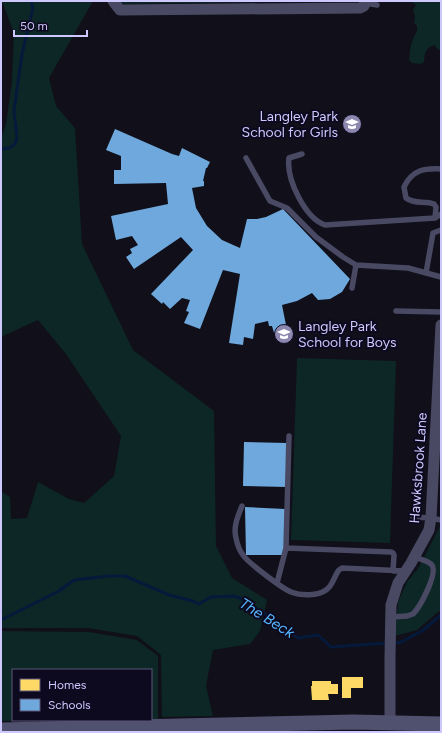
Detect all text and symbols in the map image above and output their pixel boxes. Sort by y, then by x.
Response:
scale bar [14,12,87,38]
text: 50 m [20,19,48,33]
place label: Langley Park School for Girls [242,108,338,141]
school or university icon: Langley Park School for Girls [341,113,363,135]
place label: Langley Park School for Boys [298,318,397,351]
school or university icon: Langley Park School for Boys [273,323,295,345]
street label: Hawksbrook Lane [406,412,431,524]
water label: The Beck [236,594,298,642]
legend [12,669,152,721]
text: Homes [48,678,87,692]
text: Schools [48,698,91,712]

